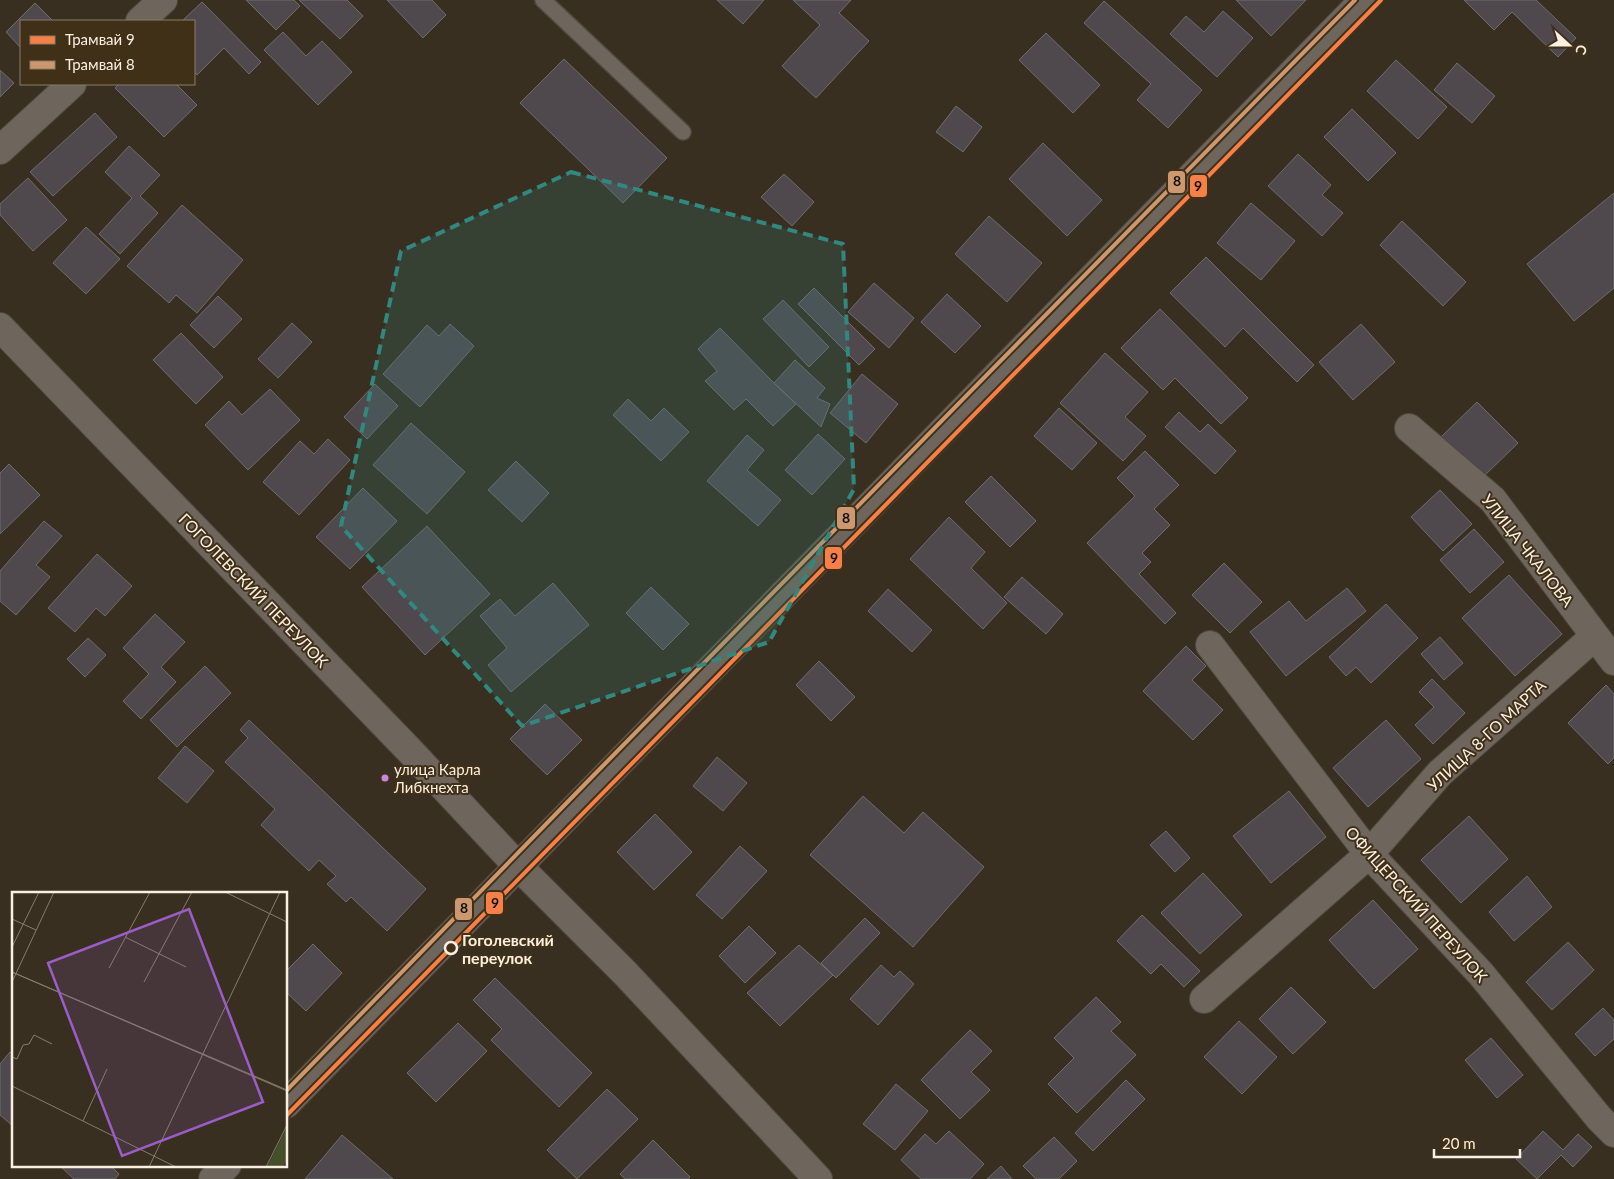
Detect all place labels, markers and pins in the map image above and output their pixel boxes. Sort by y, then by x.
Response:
place label: улица Карла Либкнехта [393,760,481,796]
marker: улица Карла Либкнехта [380,773,390,783]
place label: Гоголевский переулок [462,930,554,967]
marker: Гоголевский переулок [444,941,458,955]

